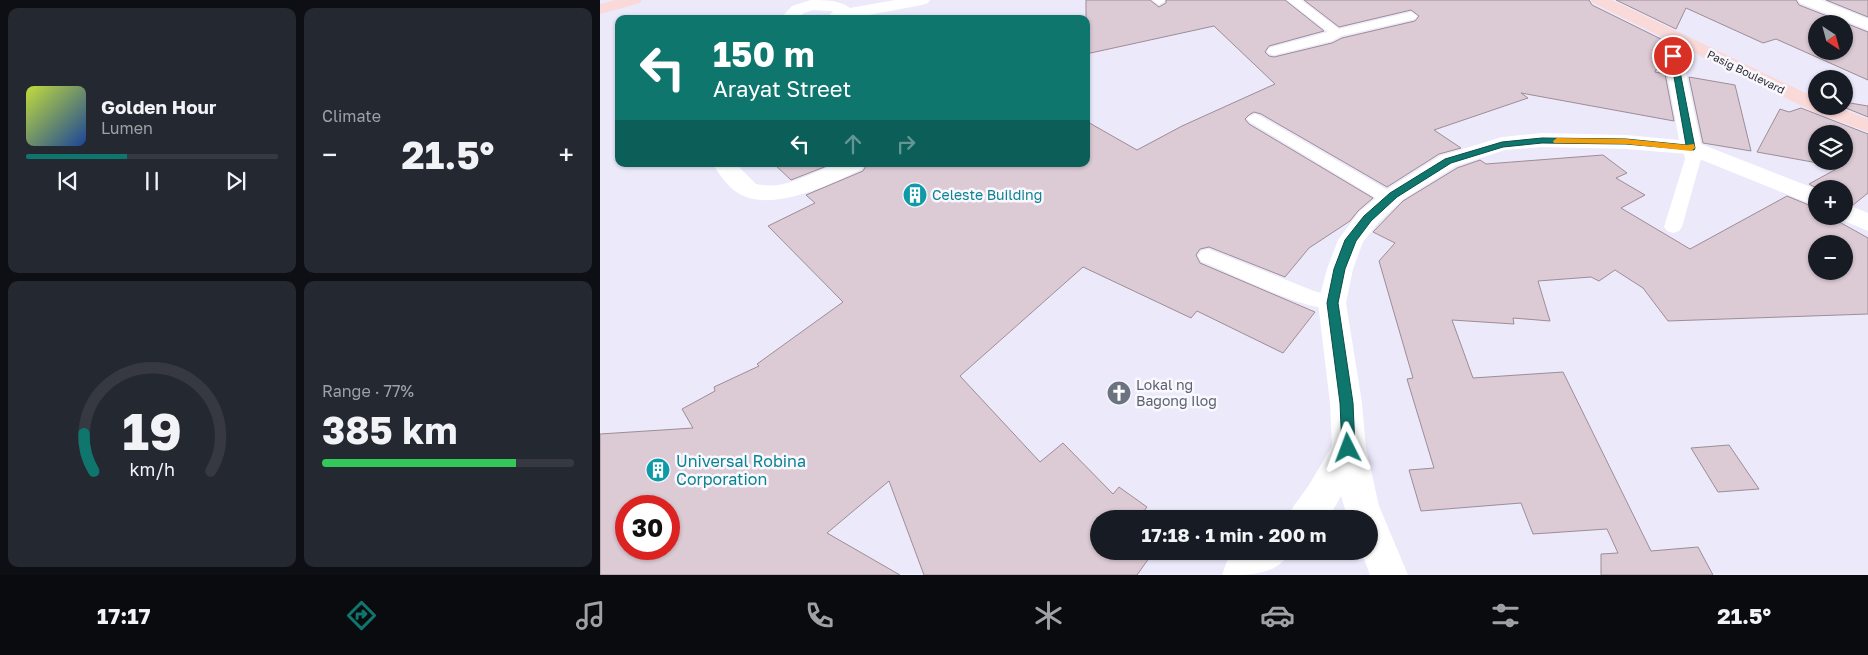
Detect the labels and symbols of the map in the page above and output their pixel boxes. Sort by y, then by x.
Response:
north arrow [1808,15,1852,60]
pin [1652,35,1694,77]
street label: Pasig Boulevard [1705,47,1787,96]
building icon: Celeste Building [902,182,928,208]
place label: Celeste Building [932,186,1042,203]
place label: Lokal ng Bagong Ilog [1136,376,1217,409]
church icon: Lokal ng Bagong Ilog [1106,380,1132,406]
position arrow [1321,421,1373,473]
place label: Universal Robina Corporation [676,451,806,489]
building icon: Universal Robina Corporation [645,457,671,483]
speed limit sign: 30 [615,495,680,560]

